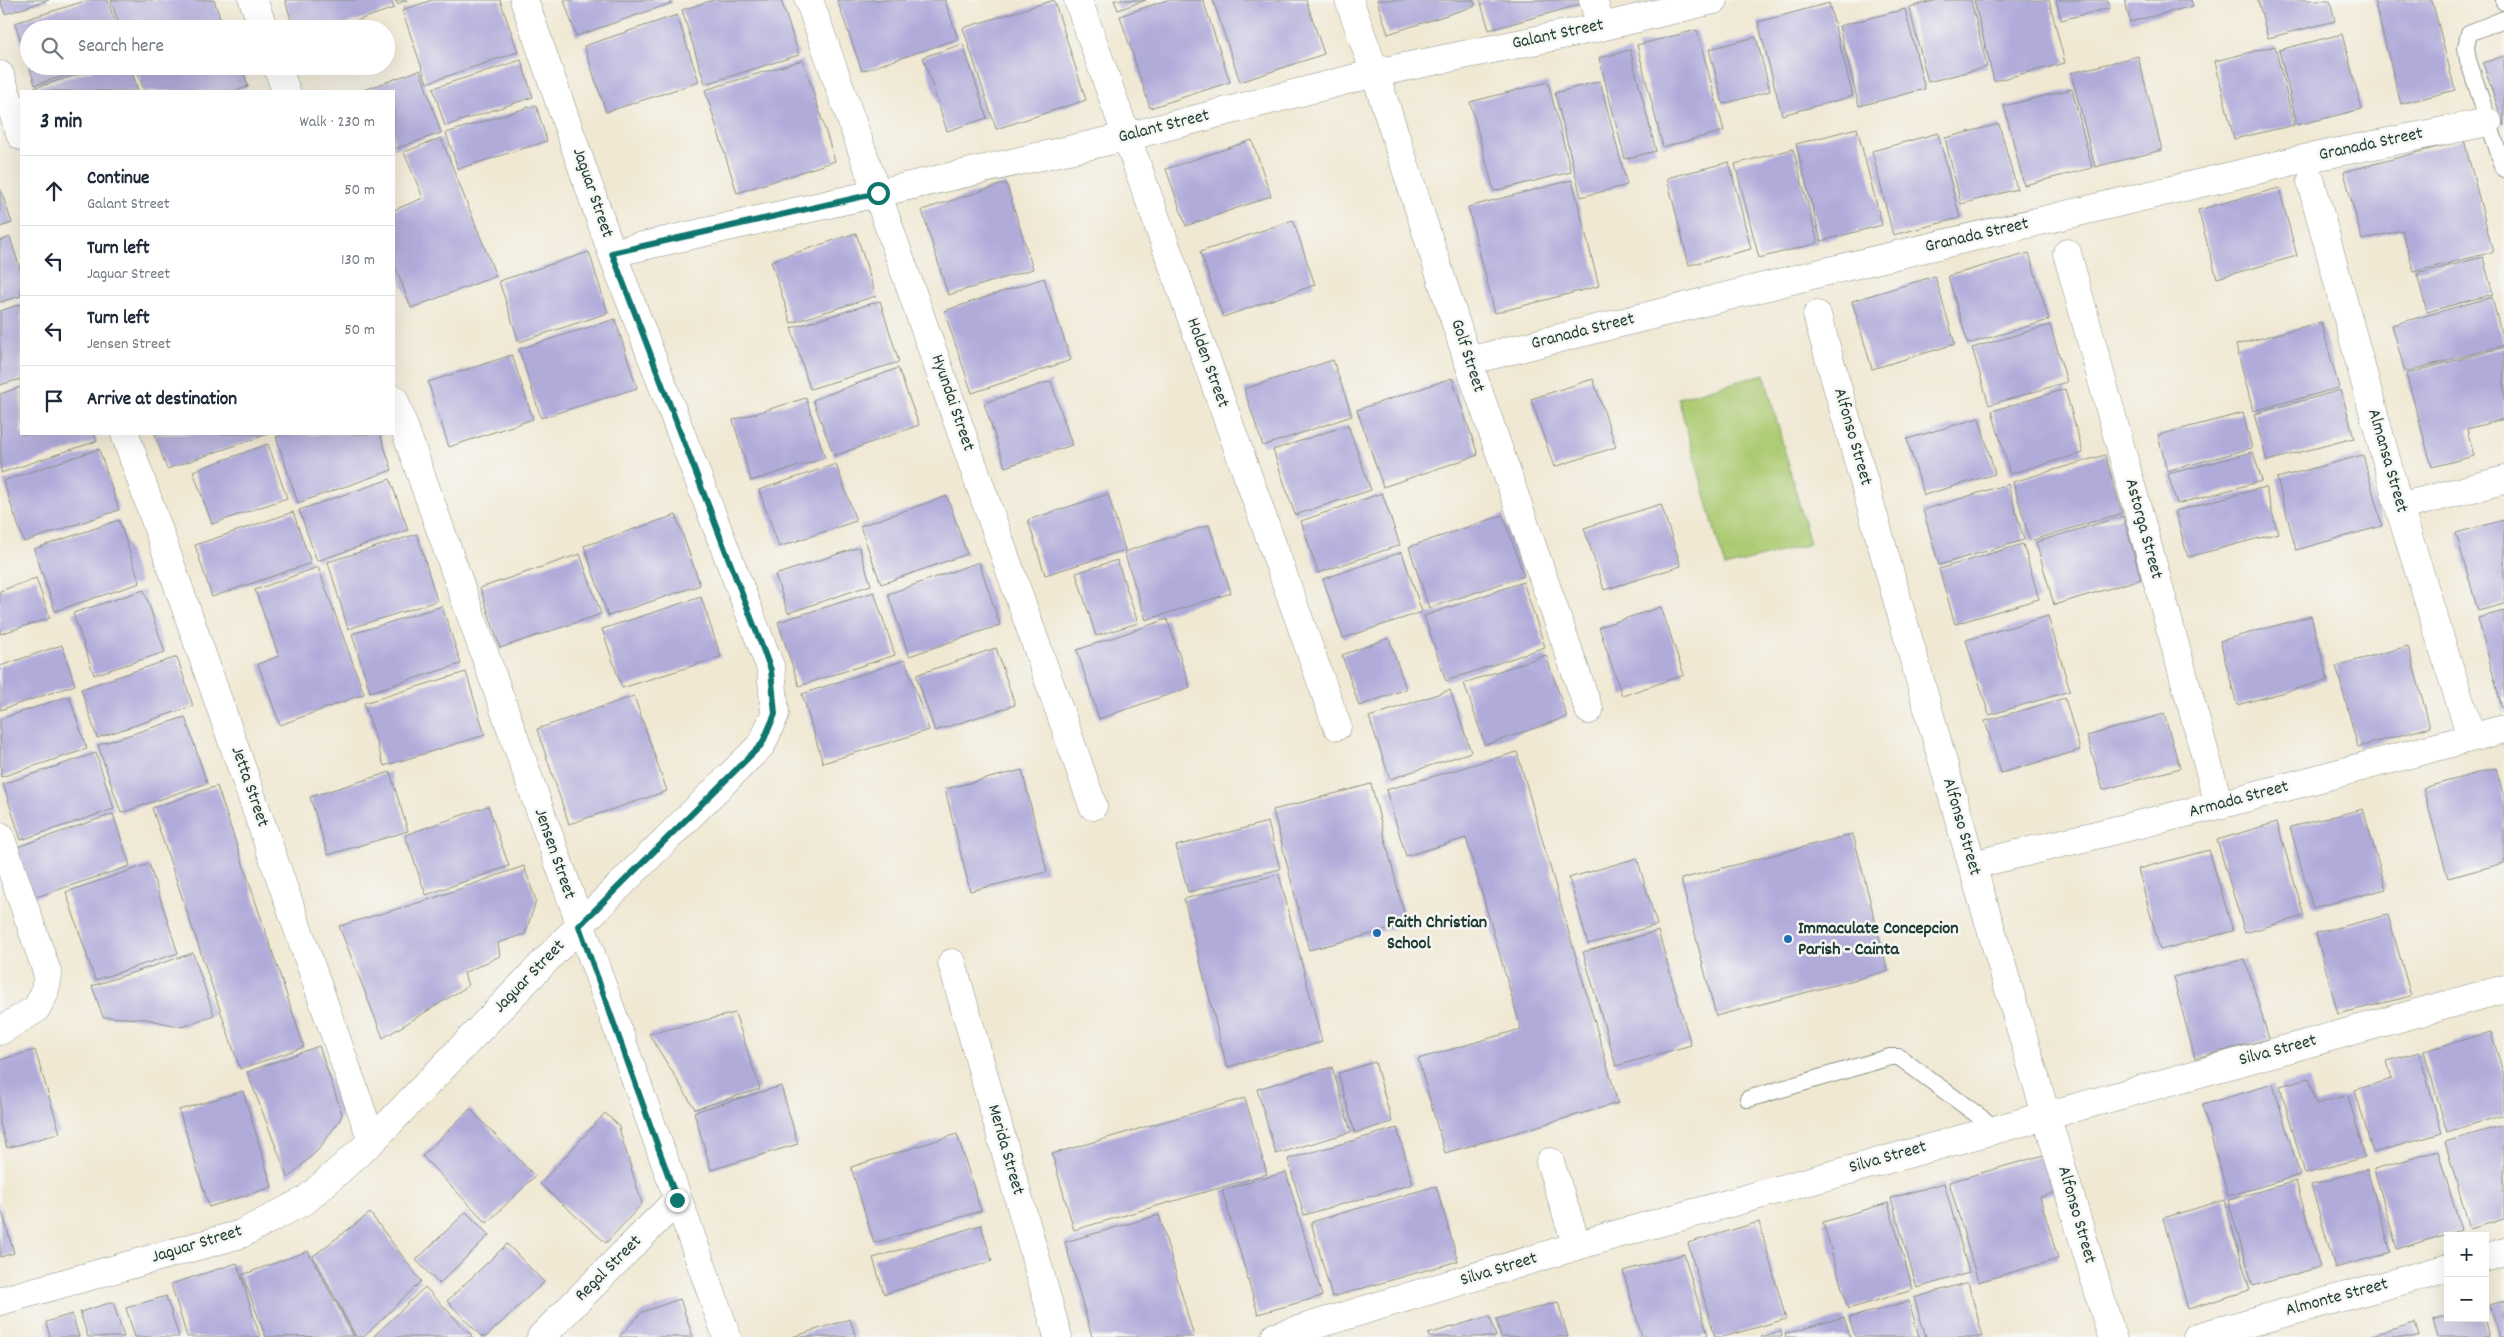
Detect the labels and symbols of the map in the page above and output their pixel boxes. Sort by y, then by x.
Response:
street label: Galant Street [1510,13,1606,57]
street label: Galant Street [1116,104,1213,150]
street label: Granada Street [2317,122,2426,168]
street label: Jaguar Street [565,145,619,242]
route start [867,182,890,205]
street label: Granada Street [1923,212,2032,260]
street label: Granada Street [1529,307,1638,357]
street label: Holden Street [1179,315,1235,412]
street label: Golf Street [1443,316,1491,396]
street label: Hyundai Street [924,351,980,455]
street label: Alfonso Street [1826,385,1878,489]
street label: Almansa Street [2360,406,2414,516]
street label: Astorga Street [2118,476,2168,582]
street label: Jetta Street [223,743,275,831]
street label: Alfonso Street [1935,775,1987,879]
street label: Armada Street [2186,775,2292,825]
street label: Jensen Street [527,805,581,903]
place label: Faith Christian School [1387,911,1487,957]
place label: Immaculate Concepcion Parish - Cainta [1798,917,1959,963]
marker: Faith Christian School [1371,927,1383,939]
marker: Immaculate Concepcion Parish - Cainta [1782,933,1794,945]
street label: Jaguar Street [488,934,572,1019]
street label: Silva Street [2236,1029,2320,1073]
street label: Merida Street [980,1102,1030,1199]
street label: Silva Street [1846,1135,1930,1181]
street label: Alfonso Street [2050,1163,2102,1267]
route end [666,1189,689,1212]
street label: Jaguar Street [149,1219,246,1271]
street label: Regal Street [570,1230,648,1308]
street label: Silva Street [1457,1246,1541,1294]
street label: Almonte Street [2283,1272,2391,1324]

